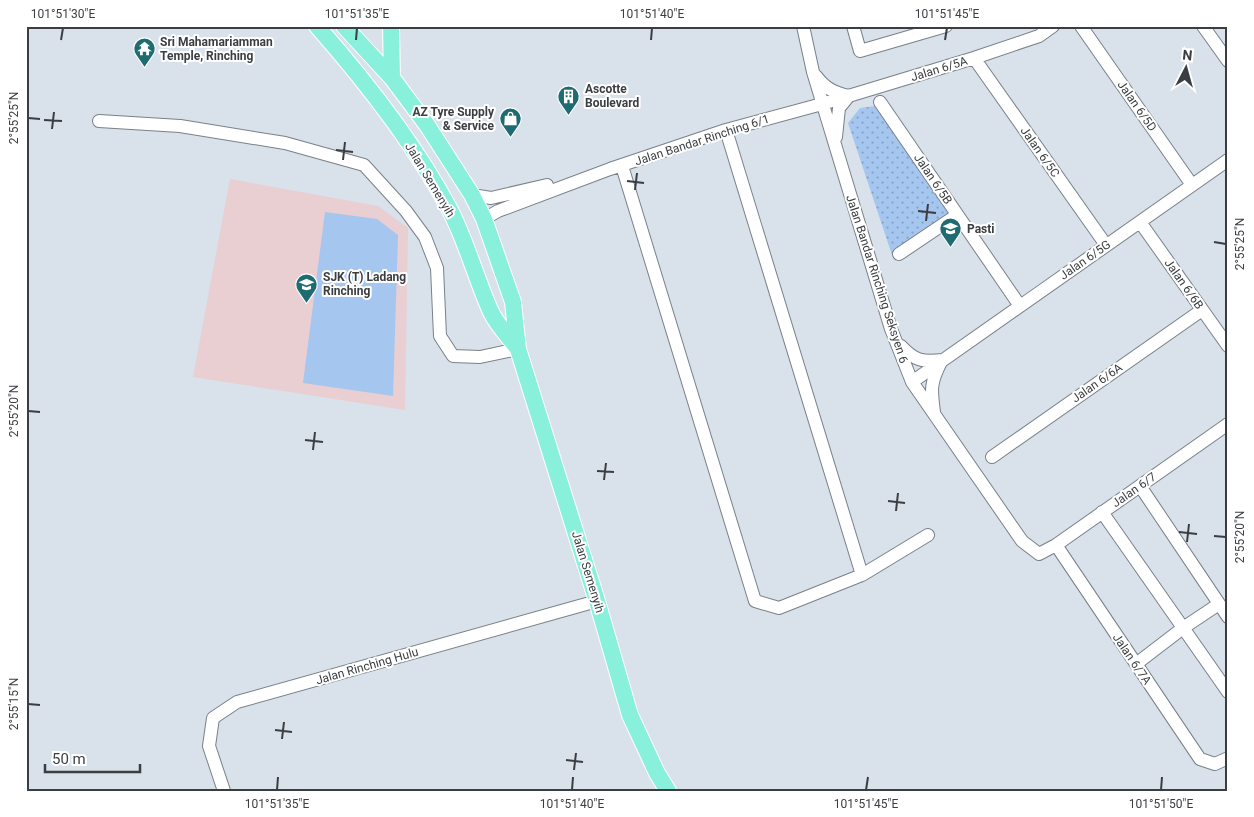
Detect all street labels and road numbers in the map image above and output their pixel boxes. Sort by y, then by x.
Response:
street label: Jalan 6/5A [909,54,969,84]
street label: Jalan 6/5D [1114,78,1160,134]
street label: Jalan Bandar Rinching 6/1 [633,112,771,168]
street label: Jalan 6/5C [1018,124,1063,180]
street label: Jalan Semenyih [402,140,458,220]
street label: Jalan 6/5B [911,151,955,207]
street label: Jalan Bandar Rinching Seksyen 6 [843,193,911,365]
street label: Jalan 6/5G [1057,237,1113,283]
street label: Jalan 6/6B [1162,256,1206,312]
street label: Jalan 6/6A [1069,360,1125,406]
street label: Jalan 6/7 [1109,470,1159,510]
street label: Jalan Semenyih [569,530,607,614]
street label: Jalan 6/7A [1110,631,1154,687]
street label: Jalan Rinching Hulu [314,645,420,687]

